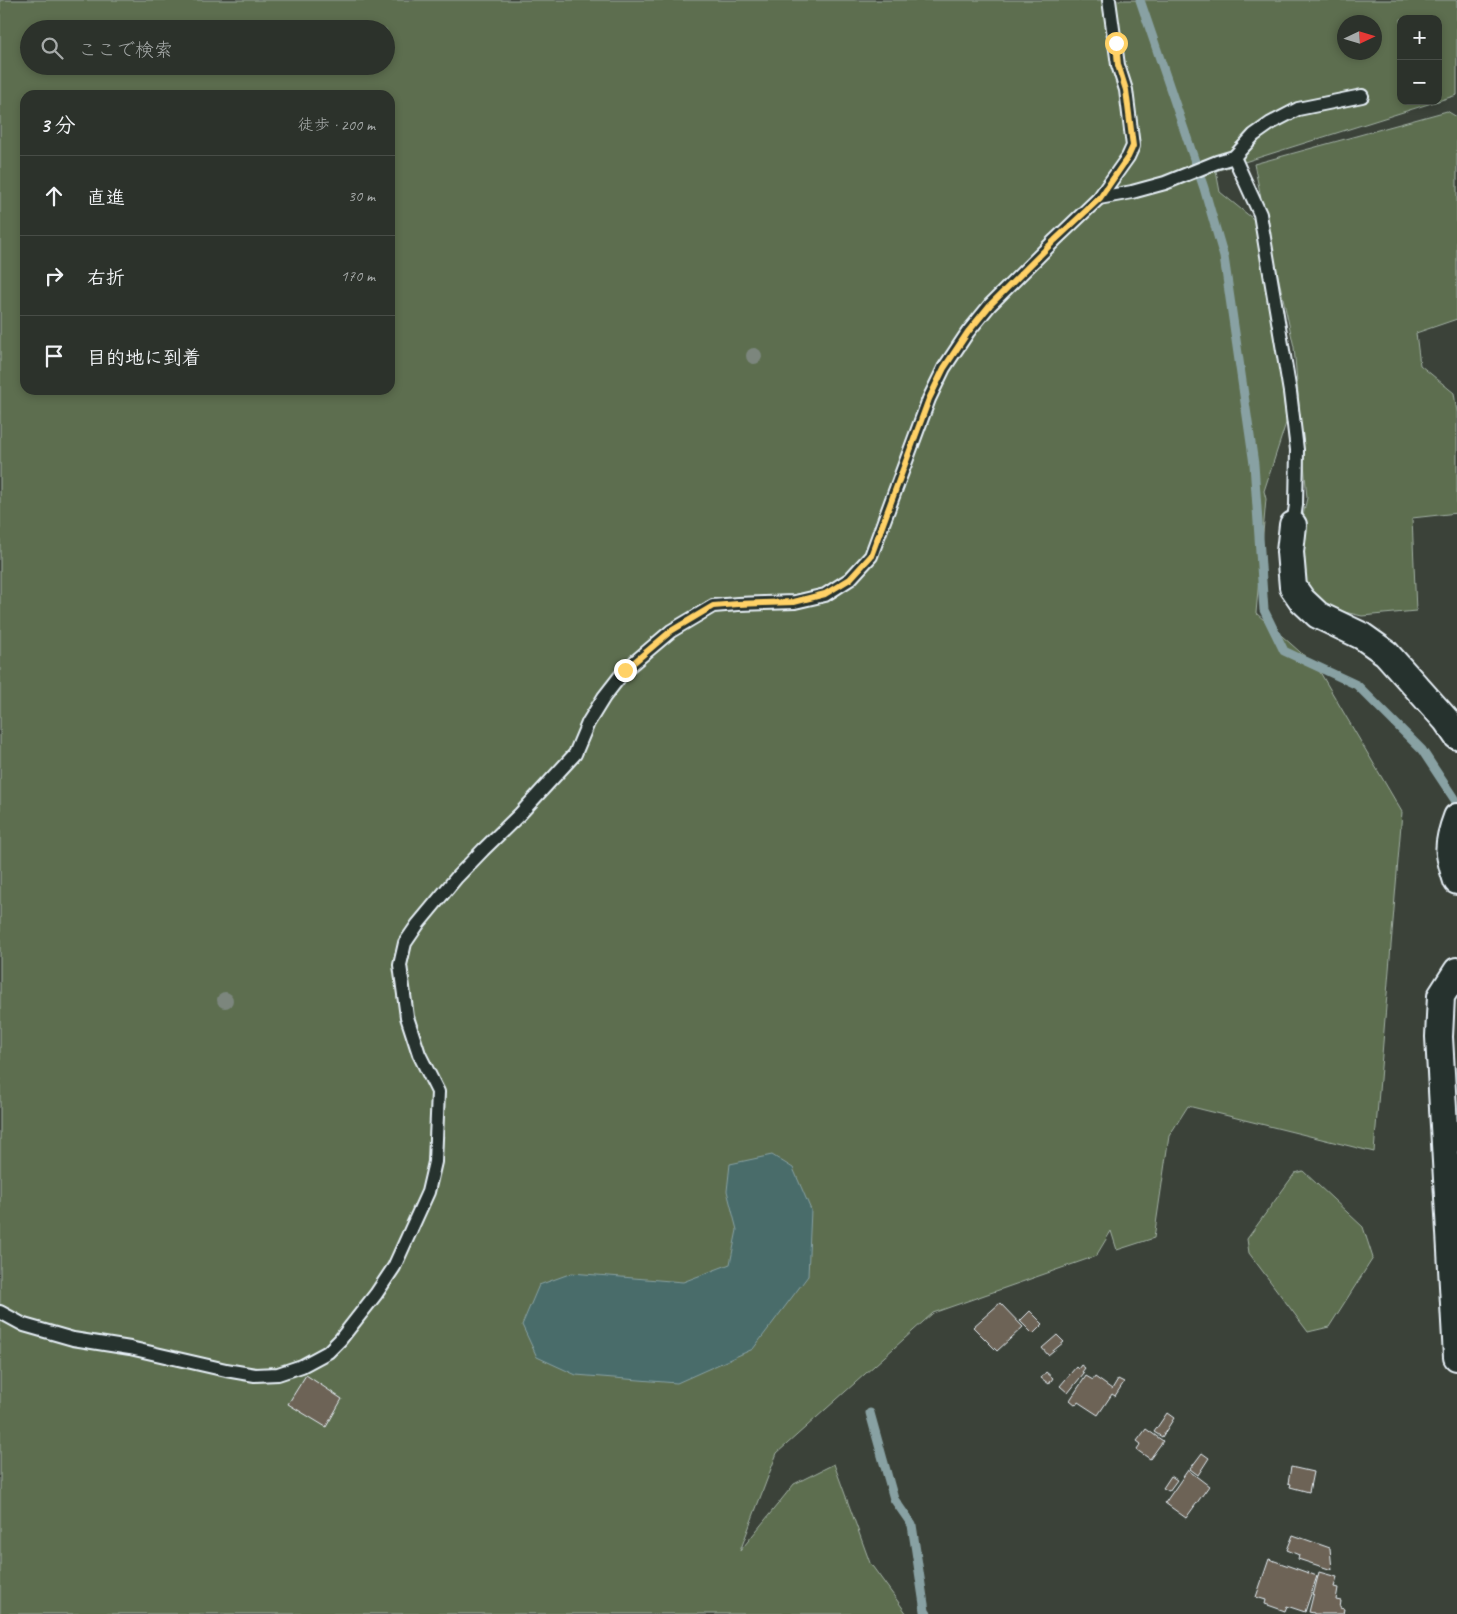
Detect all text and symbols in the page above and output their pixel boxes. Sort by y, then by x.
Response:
north arrow [1337,15,1382,60]
map controls [1397,15,1442,105]
button: + [1397,15,1442,60]
search box [20,20,395,75]
route start [1105,32,1128,55]
icon: search [38,34,66,62]
text: ここで検索 [78,38,173,62]
button: − [1397,60,1442,105]
text: 3 分 [40,112,76,138]
text: 徒歩 · 200 m [298,115,375,135]
icon: ahead [40,182,68,210]
text: 直進 [87,186,125,210]
text: 30 m [348,186,375,206]
icon: right [40,262,68,290]
text: 右折 [87,266,125,290]
text: 170 m [341,266,375,286]
icon: arrive [40,342,68,370]
text: 目的地に到着 [87,346,201,370]
route end [614,659,637,682]

